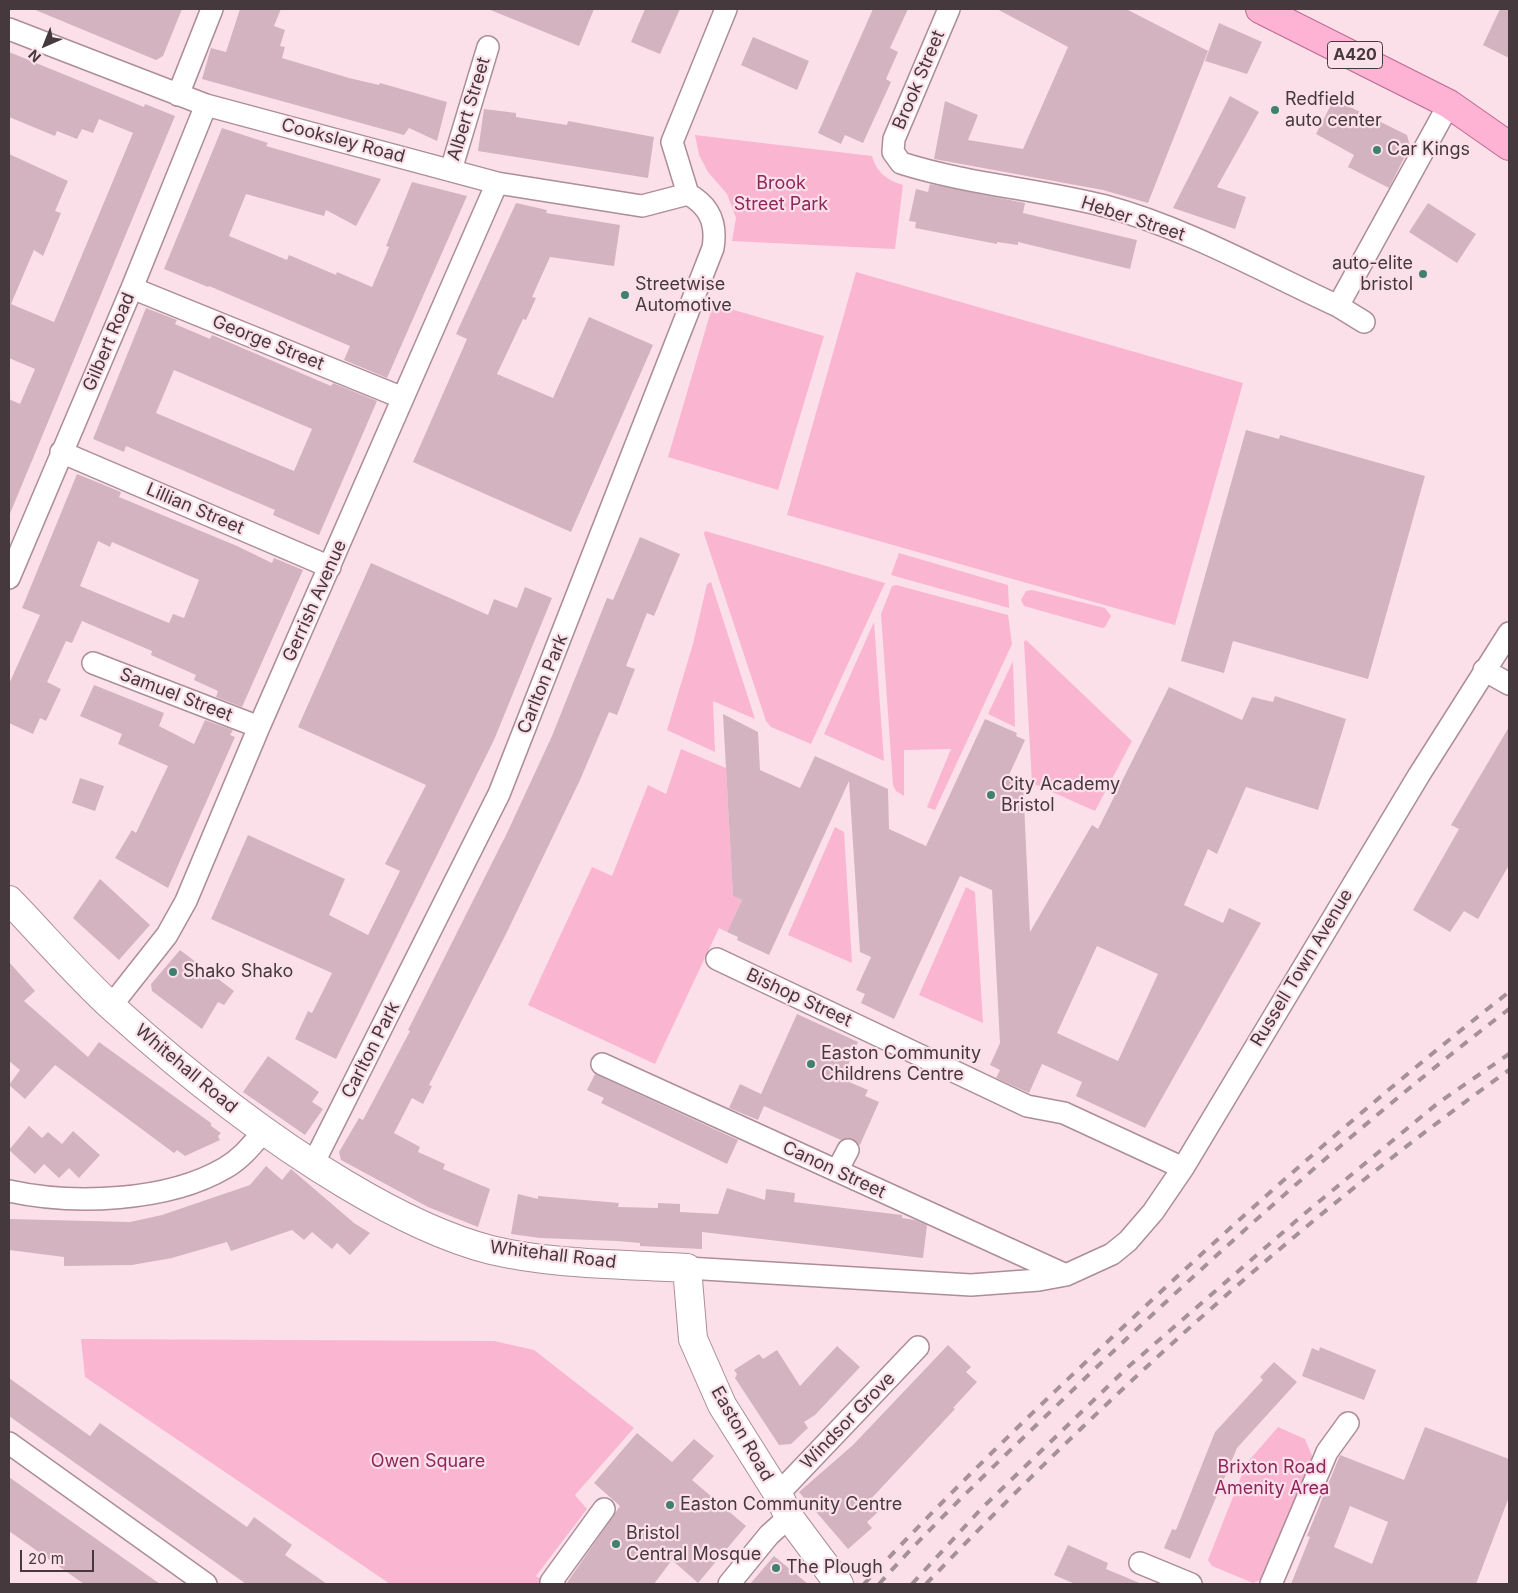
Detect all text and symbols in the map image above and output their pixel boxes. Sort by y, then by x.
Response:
north arrow [20,20,70,70]
street label: Brook Street [888,27,950,133]
road number: A420 [1328,42,1382,68]
text: N [24,46,44,66]
street label: Albert Street [443,55,495,163]
place label: Redfield auto center [1285,89,1382,132]
marker: Redfield auto center [1269,104,1281,116]
street label: Cooksley Road [279,114,407,168]
place label: Car Kings [1387,139,1470,161]
marker: Car Kings [1371,144,1383,156]
park label: Brook Street Park [734,173,828,215]
street label: Heber Street [1078,192,1188,246]
place label: auto-elite bristol [1332,253,1413,296]
marker: auto-elite bristol [1417,268,1429,280]
place label: Streetwise Automotive [635,274,732,316]
street label: Gilbert Road [79,289,139,395]
marker: Streetwise Automotive [619,289,631,301]
street label: George Street [209,311,327,375]
street label: Lillian Street [143,479,247,539]
street label: Gerrish Avenue [279,537,351,665]
street label: Carlton Park [513,631,573,737]
street label: Samuel Street [117,664,235,726]
place label: City Academy Bristol [1001,774,1120,816]
marker: City Academy Bristol [985,789,997,801]
street label: Russell Town Avenue [1246,885,1358,1051]
place label: Shako Shako [183,961,293,983]
street label: Bishop Street [743,964,855,1032]
marker: Shako Shako [167,966,179,978]
street label: Carlton Park [337,998,405,1102]
street label: Whitehall Road [130,1020,242,1118]
place label: Easton Community Childrens Centre [821,1043,981,1086]
marker: Easton Community Childrens Centre [805,1058,817,1070]
street label: Canon Street [779,1137,889,1203]
street label: Whitehall Road [489,1237,617,1273]
street label: Windsor Grove [796,1368,900,1474]
street label: Easton Road [706,1383,778,1485]
park label: Owen Square [371,1451,485,1473]
park label: Brixton Road Amenity Area [1215,1457,1329,1500]
place label: Easton Community Centre [680,1494,902,1516]
marker: Easton Community Centre [664,1499,676,1511]
place label: Bristol Central Mosque [626,1523,761,1566]
marker: Bristol Central Mosque [610,1538,622,1550]
scale bar [22,1540,96,1572]
text: 20 m [28,1549,64,1568]
place label: The Plough [786,1557,883,1579]
marker: The Plough [770,1562,782,1574]

